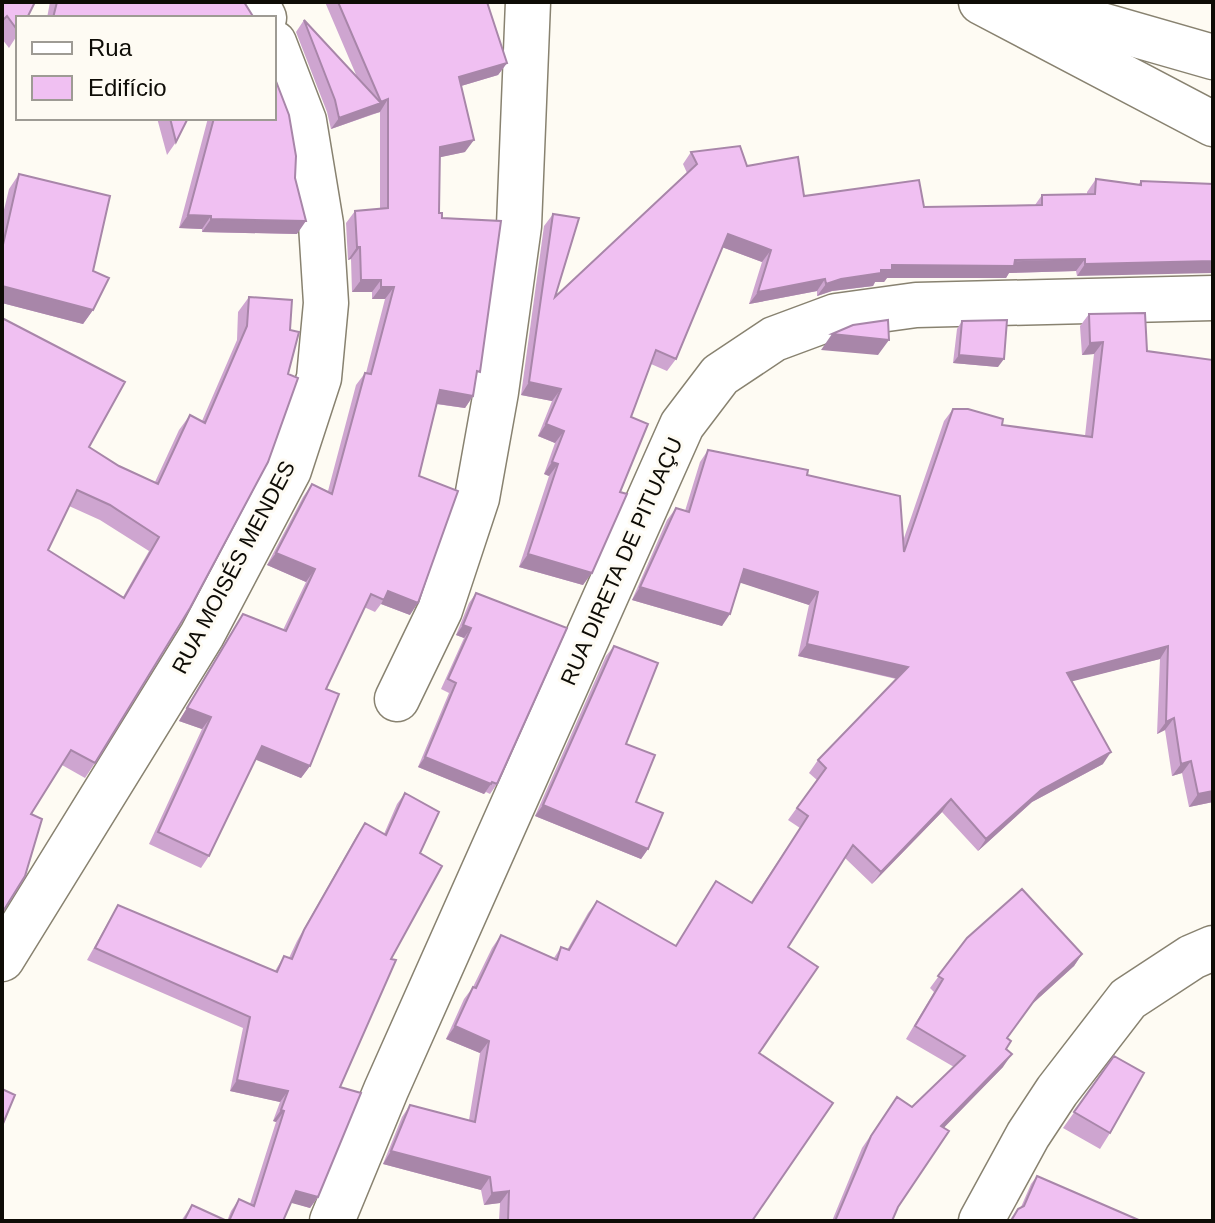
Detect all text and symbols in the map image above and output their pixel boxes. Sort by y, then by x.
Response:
legend [16,16,276,120]
text: Rua [88,34,133,61]
text: Edifício [88,74,167,101]
street label: RUA DIRETA DE PITUAÇU [555,433,687,689]
street label: RUA MOISÉS MENDES [167,457,300,678]

